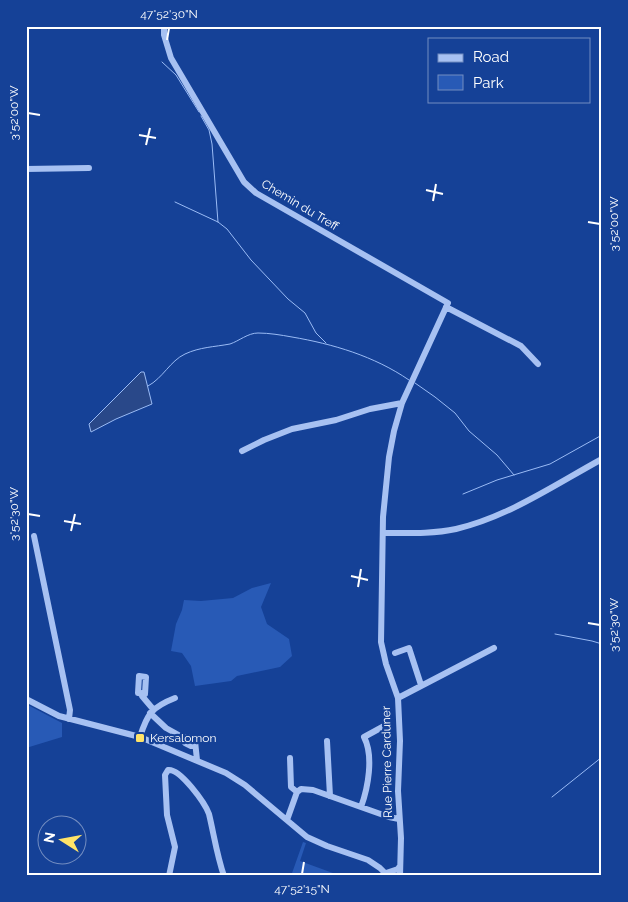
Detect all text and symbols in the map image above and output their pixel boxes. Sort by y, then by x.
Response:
text: 47°52'30"N [140,7,198,21]
legend [428,38,590,102]
text: Road [473,48,509,66]
text: Park [473,74,504,92]
text: 3°52'00"W [7,85,21,140]
street label: Chemin du Treff [259,176,342,234]
text: 3°52'00"W [607,196,621,251]
text: 3°52'30"W [7,487,21,541]
text: 3°52'30"W [607,598,621,652]
street label: Rue Pierre Carduner [379,705,395,818]
place label: Kersalomon [150,731,217,745]
marker: Kersalomon [134,732,146,744]
north arrow [38,814,88,864]
text: N [40,831,58,844]
text: 47°52'15"N [274,882,330,896]

